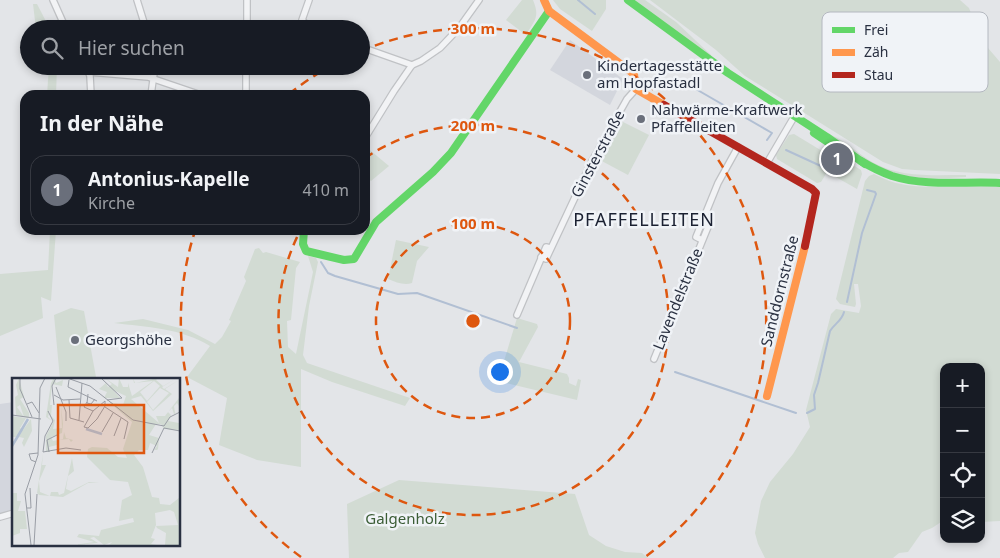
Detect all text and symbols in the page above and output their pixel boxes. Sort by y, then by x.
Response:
legend [822,12,988,92]
text: 300 m [451,18,495,38]
search box [20,20,370,75]
text: Frei [864,20,888,39]
icon: search [38,34,66,62]
text: Hier suchen [78,35,185,61]
text: Zäh [864,42,889,61]
place label: Kindertagesstätte am Hopfastadl [597,55,722,92]
text: Stau [864,65,893,84]
marker: Kindertagesstätte am Hopfastadl [581,69,593,81]
place label: Nahwärme-Kraftwerk Pfaffelleiten [651,99,802,136]
street label: Ginsterstraße [566,106,629,201]
text: In der Nähe [40,109,164,137]
marker: Nahwärme-Kraftwerk Pfaffelleiten [635,113,647,125]
text: 200 m [451,115,495,135]
pin: 1 [821,140,853,178]
text: Antonius-Kapelle [88,166,250,192]
text: 1 [52,179,62,201]
text: 410 m [302,179,349,201]
text: Kirche [88,192,135,214]
district label: PFAFFELLEITEN [573,207,715,231]
text: 100 m [451,213,495,233]
street label: Sanddornstraße [756,233,802,348]
street label: Lavendelstraße [648,245,707,352]
centre of rings [464,312,482,330]
place label: Georgshöhe [85,329,172,349]
marker: Georgshöhe [69,334,81,346]
your location [487,359,513,385]
map controls [940,363,985,543]
button: + [940,363,985,408]
inset map [12,378,180,546]
button: − [940,408,985,453]
button: locate [940,453,985,498]
button: layers [940,498,985,543]
park label: Galgenholz [365,508,445,528]

